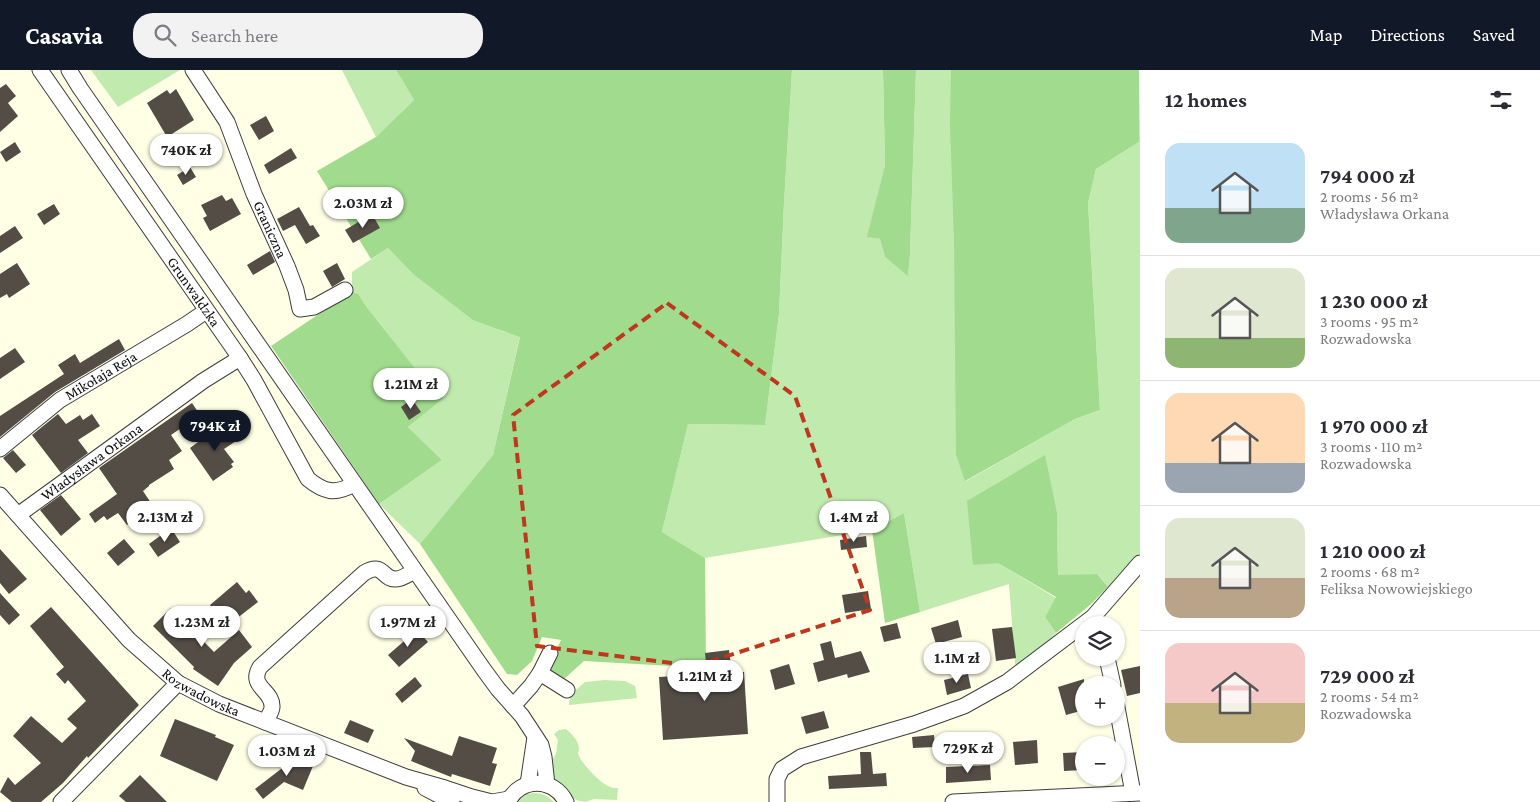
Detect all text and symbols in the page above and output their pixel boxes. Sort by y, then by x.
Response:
search box [133,13,483,58]
icon: search [151,21,179,49]
text: Casavia [25,22,103,49]
text: Search here [191,25,278,46]
text: Map [1310,25,1342,45]
text: Directions [1370,25,1445,45]
text: Saved [1473,25,1515,45]
icon: filters [1487,86,1515,114]
text: 12 homes [1165,88,1247,112]
pin: 740K zł [140,134,232,176]
text: 740K zł [161,141,211,158]
icon: home [1205,163,1265,223]
text: 794 000 zł [1320,164,1415,188]
pin: 2.03M zł [311,186,415,229]
text: 2 rooms · 56 m² [1320,188,1419,205]
text: 2.03M zł [334,194,392,211]
street label: Graniczna [250,198,290,261]
text: Władysława Orkana [1320,205,1449,222]
street label: Grunwaldzka [164,254,224,330]
icon: home [1205,288,1265,348]
text: 1 230 000 zł [1320,289,1428,313]
text: 3 rooms · 95 m² [1320,313,1418,330]
text: Rozwadowska [1320,330,1412,347]
street label: Mikołaja Reja [62,348,140,403]
pin: 1.21M zł [359,368,463,410]
text: 1.21M zł [384,375,438,392]
pin: 794K zł [169,410,261,452]
icon: home [1205,413,1265,473]
text: 1 970 000 zł [1320,414,1428,438]
text: 794K zł [190,417,240,434]
street label: Władysława Orkana [38,420,146,504]
text: 3 rooms · 110 m² [1320,438,1423,455]
text: Rozwadowska [1320,455,1412,472]
pin: 2.13M zł [113,500,217,543]
pin: 1.4M zł [808,500,900,543]
text: 2.13M zł [137,508,193,525]
text: 1.4M zł [830,508,878,525]
icon: home [1205,538,1265,598]
text: 1 210 000 zł [1320,539,1425,563]
text: 2 rooms · 68 m² [1320,563,1420,580]
text: Feliksa Nowowiejskiego [1320,580,1473,597]
pin: 1.23M zł [150,606,254,648]
pin: 1.97M zł [356,606,460,648]
text: 1.23M zł [174,613,230,630]
text: 1.97M zł [380,613,436,630]
map controls [1075,616,1125,786]
button: layers [1075,616,1125,666]
pin: 1.1M zł [911,642,1003,684]
text: 1.1M zł [934,649,980,666]
pin: 1.21M zł [653,660,757,702]
icon: home [1205,663,1265,723]
text: 729 000 zł [1320,664,1414,688]
street label: Rozwadowska [159,665,242,719]
text: 1.21M zł [678,667,732,684]
button: + [1075,676,1125,726]
text: 2 rooms · 54 m² [1320,688,1419,705]
text: Rozwadowska [1320,705,1412,722]
pin: 729K zł [922,732,1014,774]
pin: 1.03M zł [235,734,339,777]
button: − [1075,736,1125,786]
text: 729K zł [943,739,993,756]
text: 1.03M zł [259,742,315,759]

